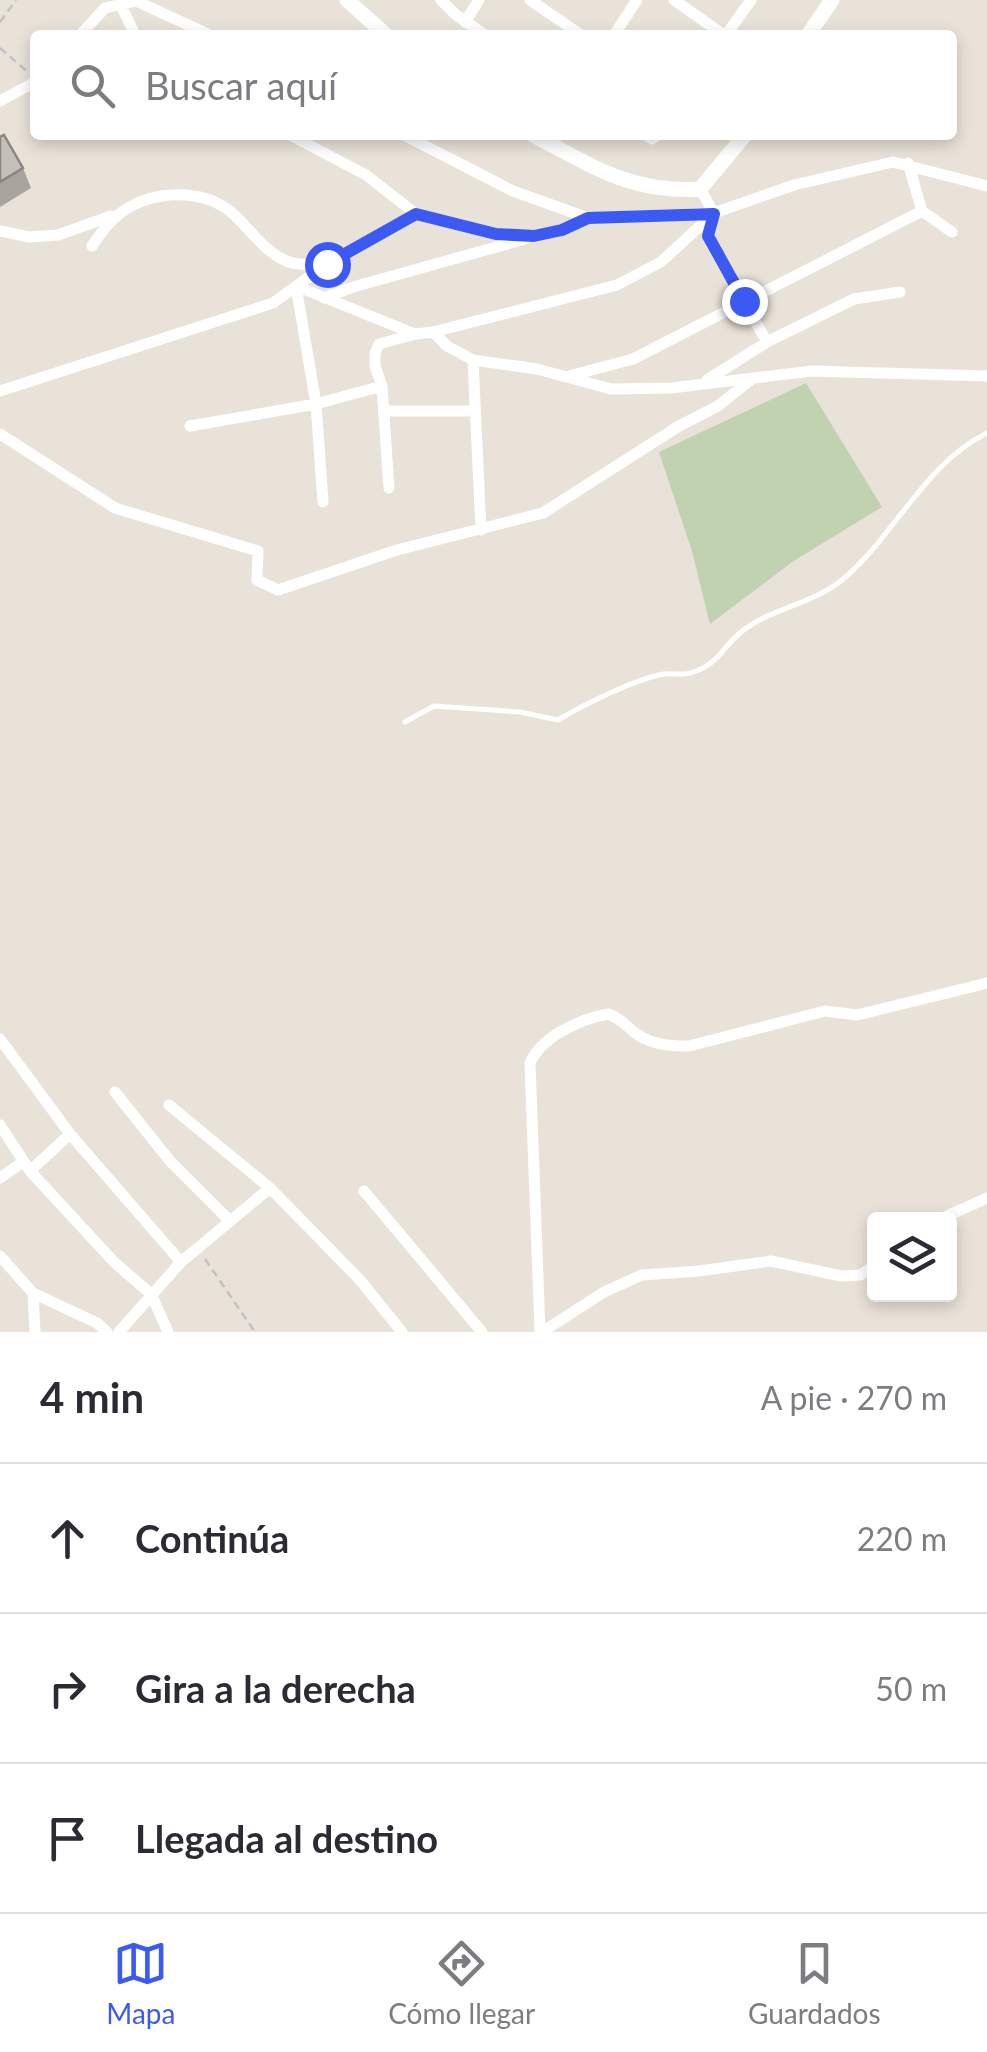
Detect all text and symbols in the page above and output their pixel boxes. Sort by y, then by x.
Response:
search box [30,30,957,140]
icon: search [65,58,120,113]
text: Buscar aquí [145,62,337,108]
route start [305,242,351,288]
route end [722,279,768,325]
map controls [867,1212,957,1302]
button: layers [867,1212,957,1302]
text: 4 min [40,1372,144,1422]
text: A pie · 270 m [761,1378,947,1417]
icon: ahead [40,1511,95,1566]
text: Continúa [135,1515,289,1561]
text: 220 m [857,1519,947,1558]
icon: right [40,1661,95,1716]
text: Gira a la derecha [135,1665,416,1711]
text: 50 m [875,1669,947,1708]
icon: arrive [40,1811,95,1866]
text: Llegada al destino [135,1815,438,1861]
tab: Mapa [106,1936,175,2030]
tab: Cómo llegar [388,1936,535,2030]
tab: Guardados [748,1936,881,2030]

